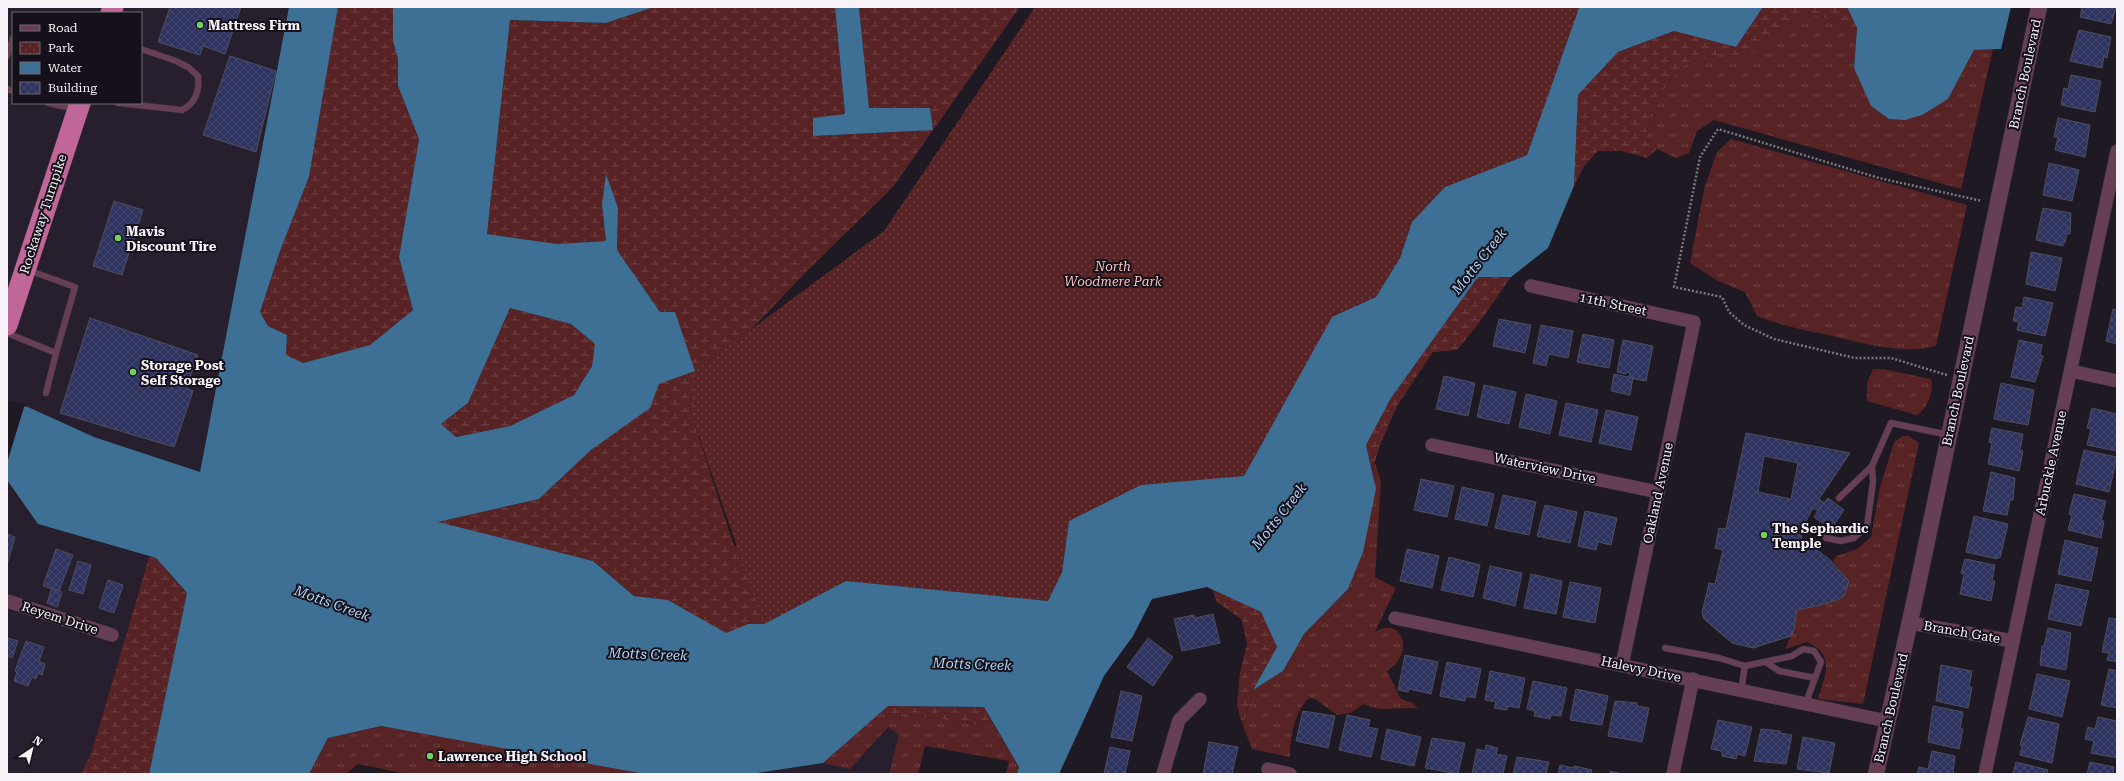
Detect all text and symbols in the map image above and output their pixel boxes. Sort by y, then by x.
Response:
legend [12,12,142,104]
street label: Branch Boulevard [2006,17,2044,130]
place label: Mattress Firm [208,18,300,33]
marker: Mattress Firm [195,20,205,30]
text: Road [48,21,78,35]
text: Park [48,41,75,55]
text: Water [48,61,82,75]
text: Building [48,81,97,95]
street label: Rockaway Turnpike [17,152,69,276]
place label: Mavis Discount Tire [126,224,217,254]
water label: Motts Creek [1448,225,1510,298]
marker: Mavis Discount Tire [113,233,123,243]
park label: North Woodmere Park [1064,259,1163,289]
street label: 11th Street [1578,290,1648,318]
street label: Branch Boulevard [1939,334,1977,447]
place label: Storage Post Self Storage [141,358,225,388]
marker: Storage Post Self Storage [128,367,138,377]
street label: Arbuckle Avenue [2033,409,2069,517]
street label: Oakland Avenue [1640,441,1676,545]
street label: Waterview Drive [1493,450,1597,486]
water label: Motts Creek [1248,480,1310,553]
place label: The Sephardic Temple [1772,521,1869,551]
marker: The Sephardic Temple [1759,530,1769,540]
water label: Motts Creek [291,582,372,624]
street label: Reyem Drive [20,599,100,637]
street label: Branch Gate [1923,618,2001,646]
water label: Motts Creek [607,645,688,663]
street label: Branch Boulevard [1871,651,1911,764]
street label: Halevy Drive [1600,653,1682,685]
water label: Motts Creek [931,655,1012,673]
north arrow [12,729,52,769]
text: N [30,733,45,749]
place label: Lawrence High School [438,749,587,764]
marker: Lawrence High School [425,751,435,761]

